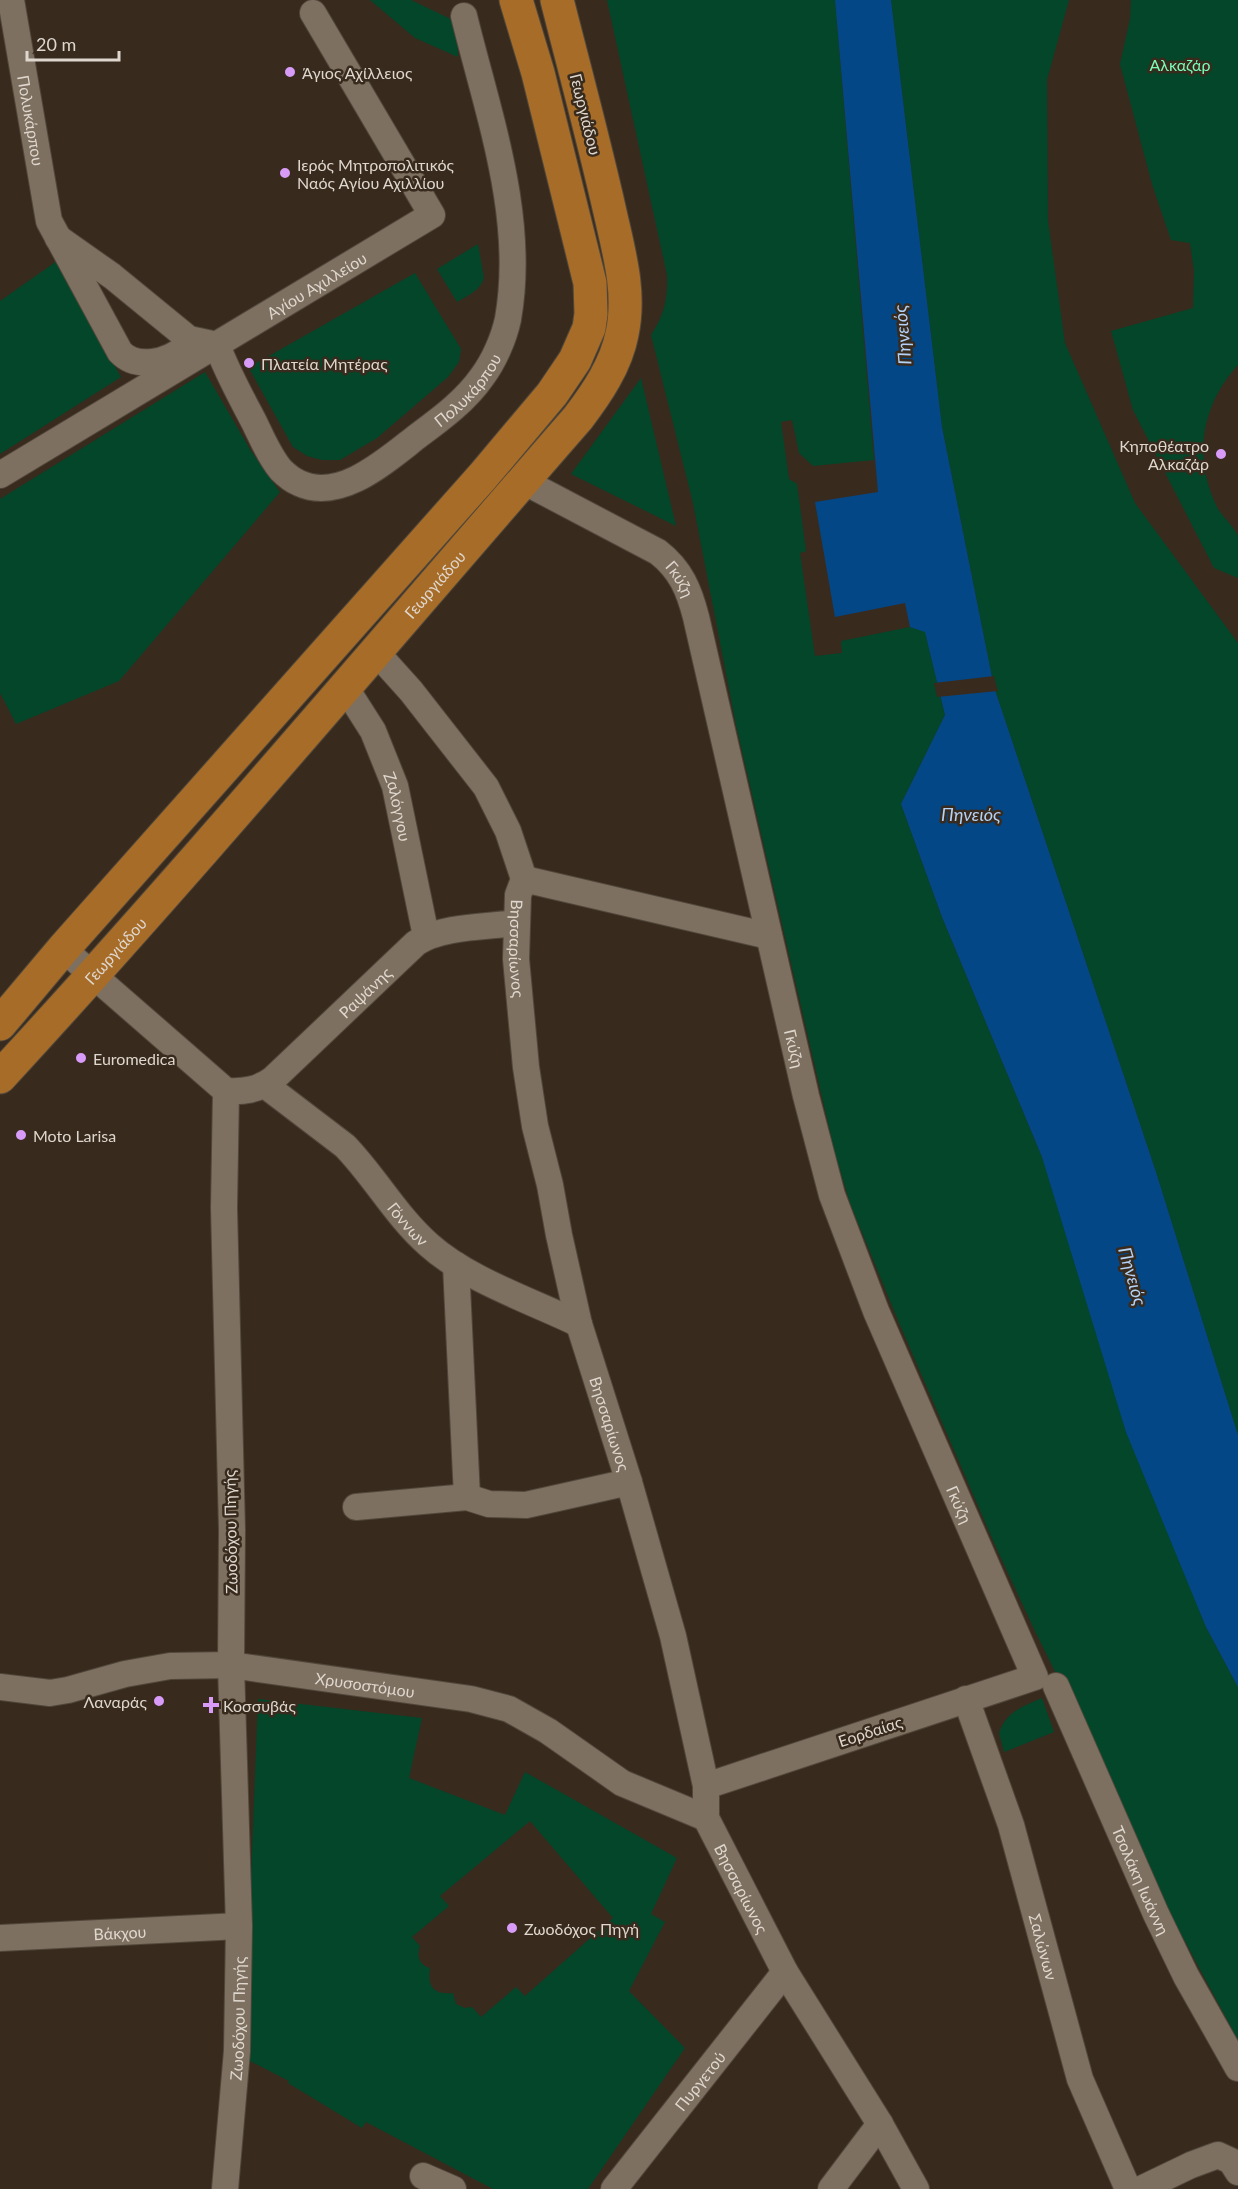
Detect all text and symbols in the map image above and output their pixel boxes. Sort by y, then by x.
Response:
scale bar [27,24,118,62]
text: 20 m [36,33,76,55]
park label: Αλκαζάρ [1149,55,1211,74]
place label: Άγιος Αχίλλειος [302,63,413,82]
marker: Άγιος Αχίλλειος [283,65,297,79]
street label: Γεωργιάδου [567,71,605,157]
street label: Πολυκάρπου [15,73,49,167]
place label: Ιερός Μητροπολιτικός Ναός Αγίου Αχιλλίου [297,155,455,192]
marker: Ιερός Μητροπολιτικός Ναός Αγίου Αχιλλίου [278,166,292,180]
street label: Αγίου Αχιλλείου [263,247,370,322]
water label: Πηνειός [888,304,916,366]
street label: Πολυκάρπου [430,350,504,430]
place label: Πλατεία Μητέρας [261,354,388,373]
marker: Πλατεία Μητέρας [242,356,256,370]
place label: Κηποθέατρο Αλκαζάρ [1119,436,1209,473]
marker: Κηποθέατρο Αλκαζάρ [1214,447,1228,461]
street label: Γεωργιάδου [400,546,469,622]
street label: Γκύζη [663,556,699,600]
street label: Ζαλόγγου [381,769,416,843]
water label: Πηνειός [941,803,1001,825]
street label: Βησσαρίωνος [506,899,529,999]
street label: Γεωργιάδου [80,913,150,988]
street label: Ραψάνης [334,962,395,1021]
street label: Γκύζη [781,1027,809,1070]
place label: Euromedica [93,1049,175,1068]
marker: Euromedica [74,1051,88,1065]
place label: Moto Larisa [33,1126,116,1145]
marker: Moto Larisa [14,1128,28,1142]
street label: Γόννων [384,1198,433,1249]
water label: Πηνειός [1114,1244,1152,1308]
street label: Βησσαρίωνος [587,1374,635,1474]
street label: Ζωοδόχου Πηγής [219,1469,241,1594]
street label: Γκύζη [943,1482,977,1526]
street label: Χρυσοστόμου [314,1668,416,1700]
place label: Λαναράς [84,1692,148,1711]
marker: Λαναράς [152,1694,166,1708]
place label: Κοσσυβάς [223,1696,296,1715]
marker: Κοσσυβάς [204,1698,218,1712]
street label: Εορδαίας [836,1712,905,1750]
street label: Τσολάκη Ιωάννη [1109,1823,1174,1938]
street label: Βησσαρίωνος [711,1840,773,1937]
street label: Σαλώνων [1026,1911,1062,1982]
place label: Ζωοδόχος Πηγή [524,1919,639,1938]
street label: Βάκχου [93,1921,147,1943]
marker: Ζωοδόχος Πηγή [505,1921,519,1935]
street label: Ζωοδόχου Πηγής [225,1956,248,2081]
street label: Πυργετού [670,2047,729,2114]

